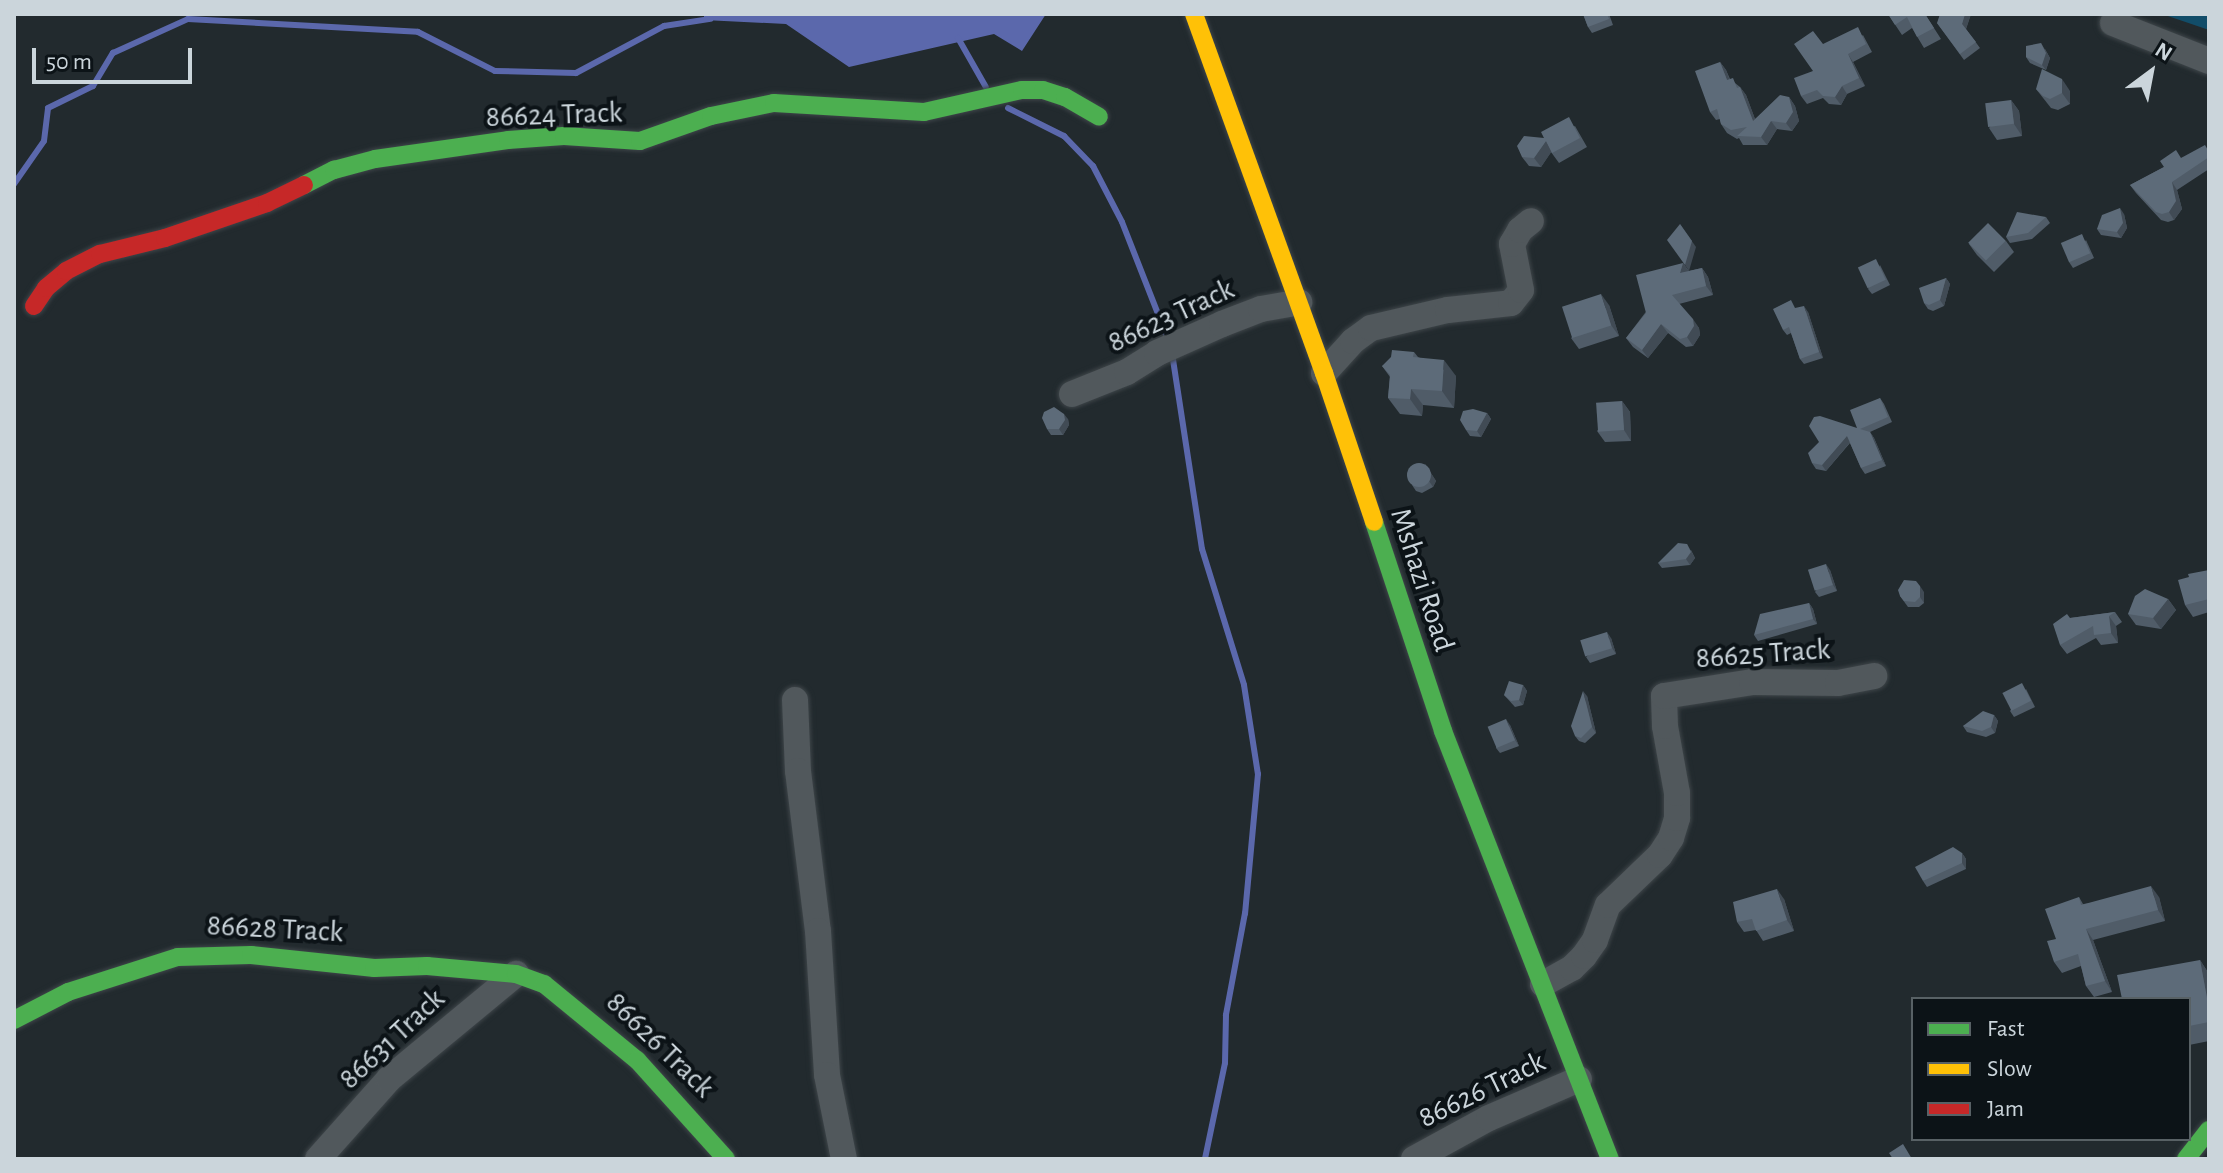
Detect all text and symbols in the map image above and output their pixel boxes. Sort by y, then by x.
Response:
scale bar [36,32,196,82]
north arrow [2111,32,2191,112]
text: N [2151,38,2176,65]
text: 50 m [46,50,92,74]
street label: 86624 Track [485,95,623,135]
street label: 86623 Track [1102,271,1240,361]
street label: Mshazi Road [1382,504,1462,656]
street label: 86625 Track [1695,631,1831,677]
street label: 86628 Track [206,907,344,951]
street label: 86631 Track [332,981,452,1097]
street label: 86626 Track [598,985,722,1105]
legend [1911,997,2191,1141]
text: Fast [1987,1017,2024,1041]
street label: 86626 Track [1413,1044,1551,1136]
text: Slow [1987,1057,2032,1081]
text: Jam [1987,1097,2024,1121]

